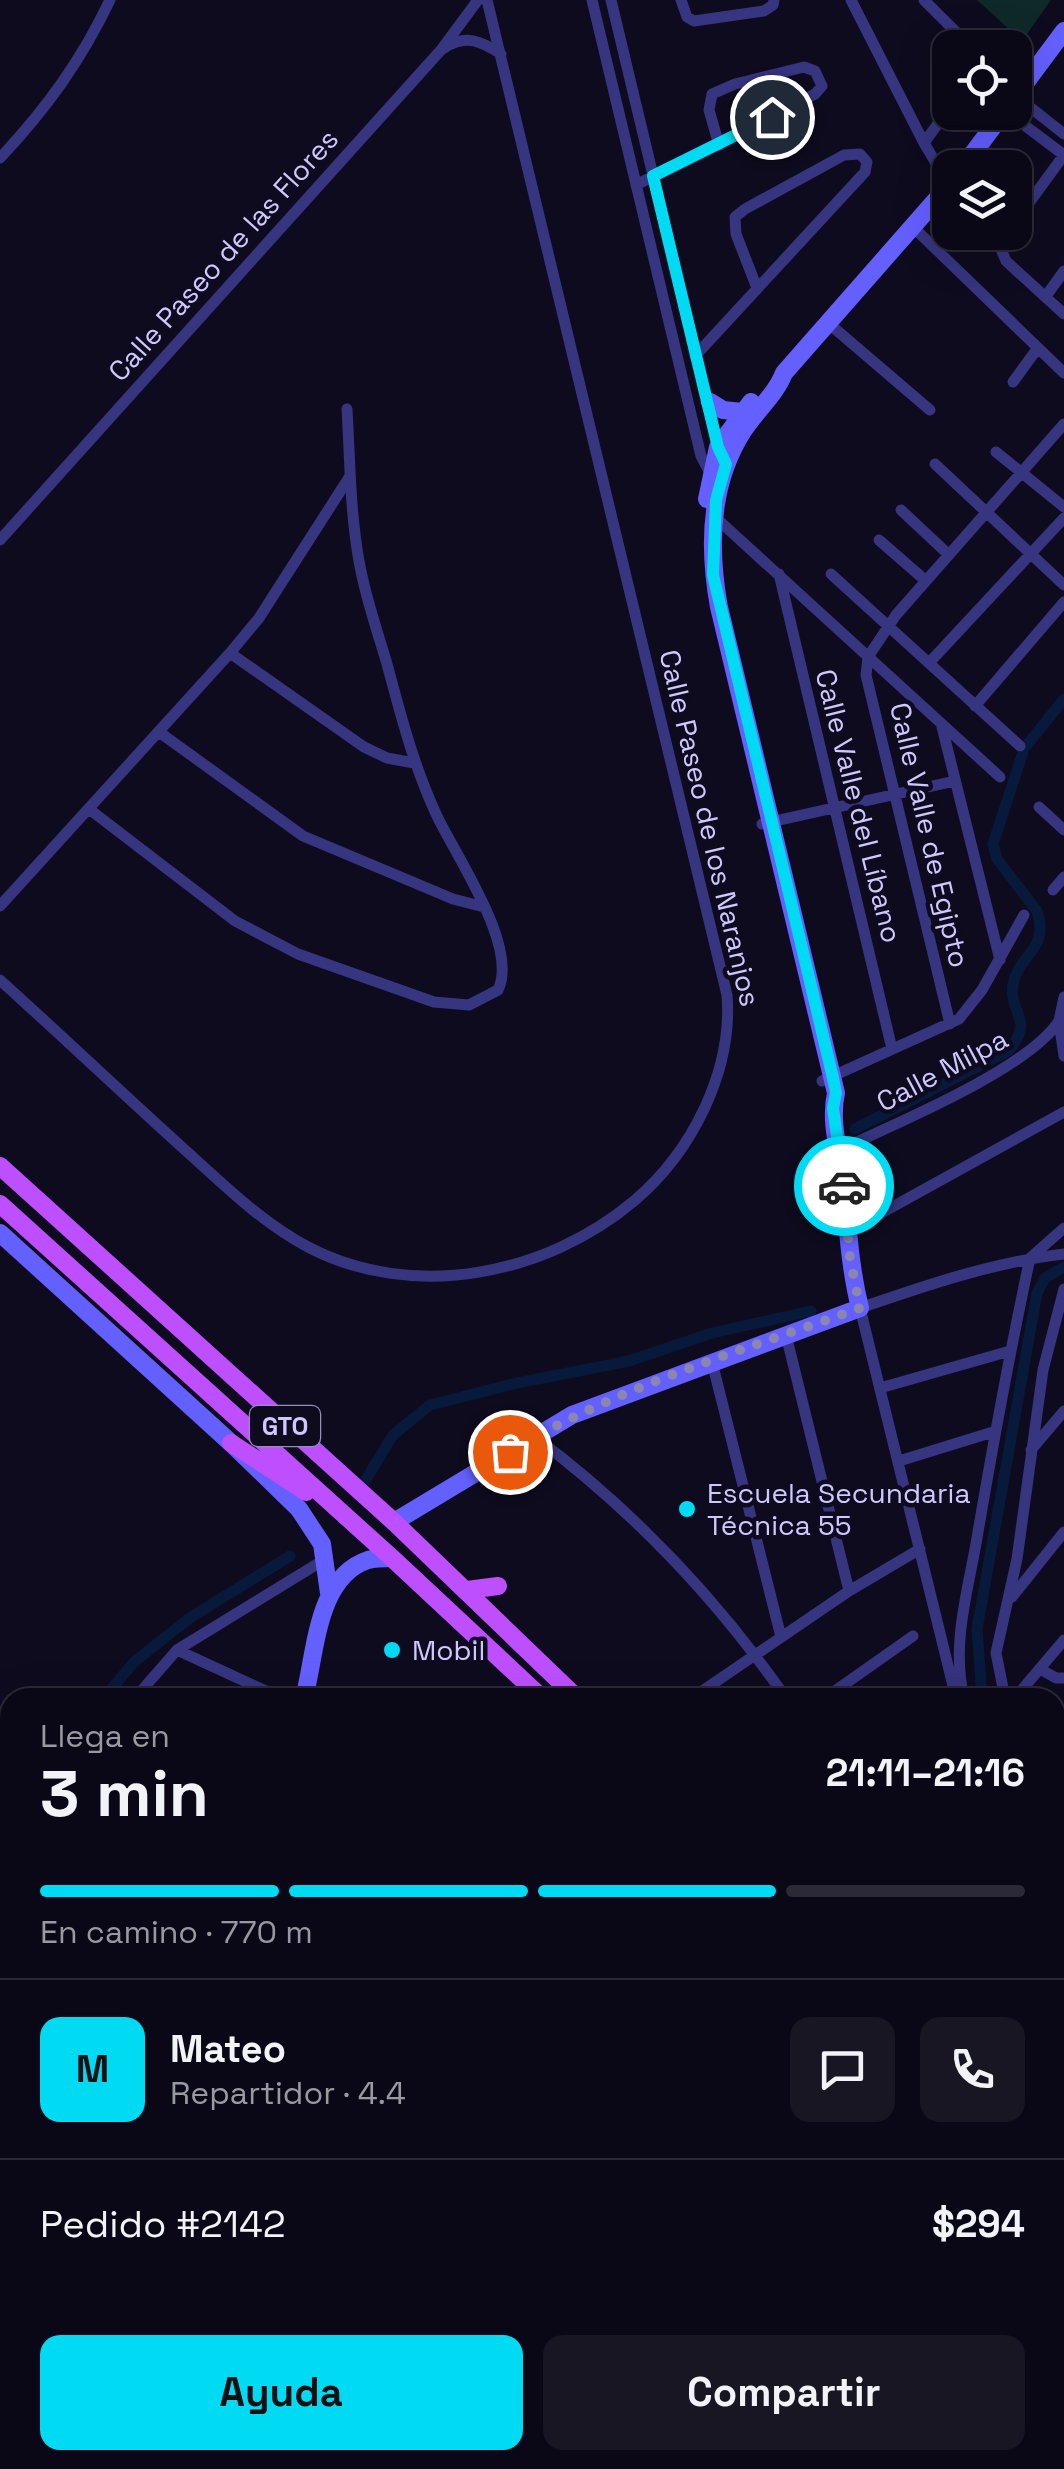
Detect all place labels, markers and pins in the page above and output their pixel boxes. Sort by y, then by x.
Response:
pin [730,75,815,160]
pin [468,1410,553,1495]
place label: Escuela Secundaria Técnica 55 [707,1475,971,1543]
marker: Escuela Secundaria Técnica 55 [676,1498,698,1520]
place label: Mobil [412,1632,485,1668]
marker: Mobil [381,1639,403,1661]

